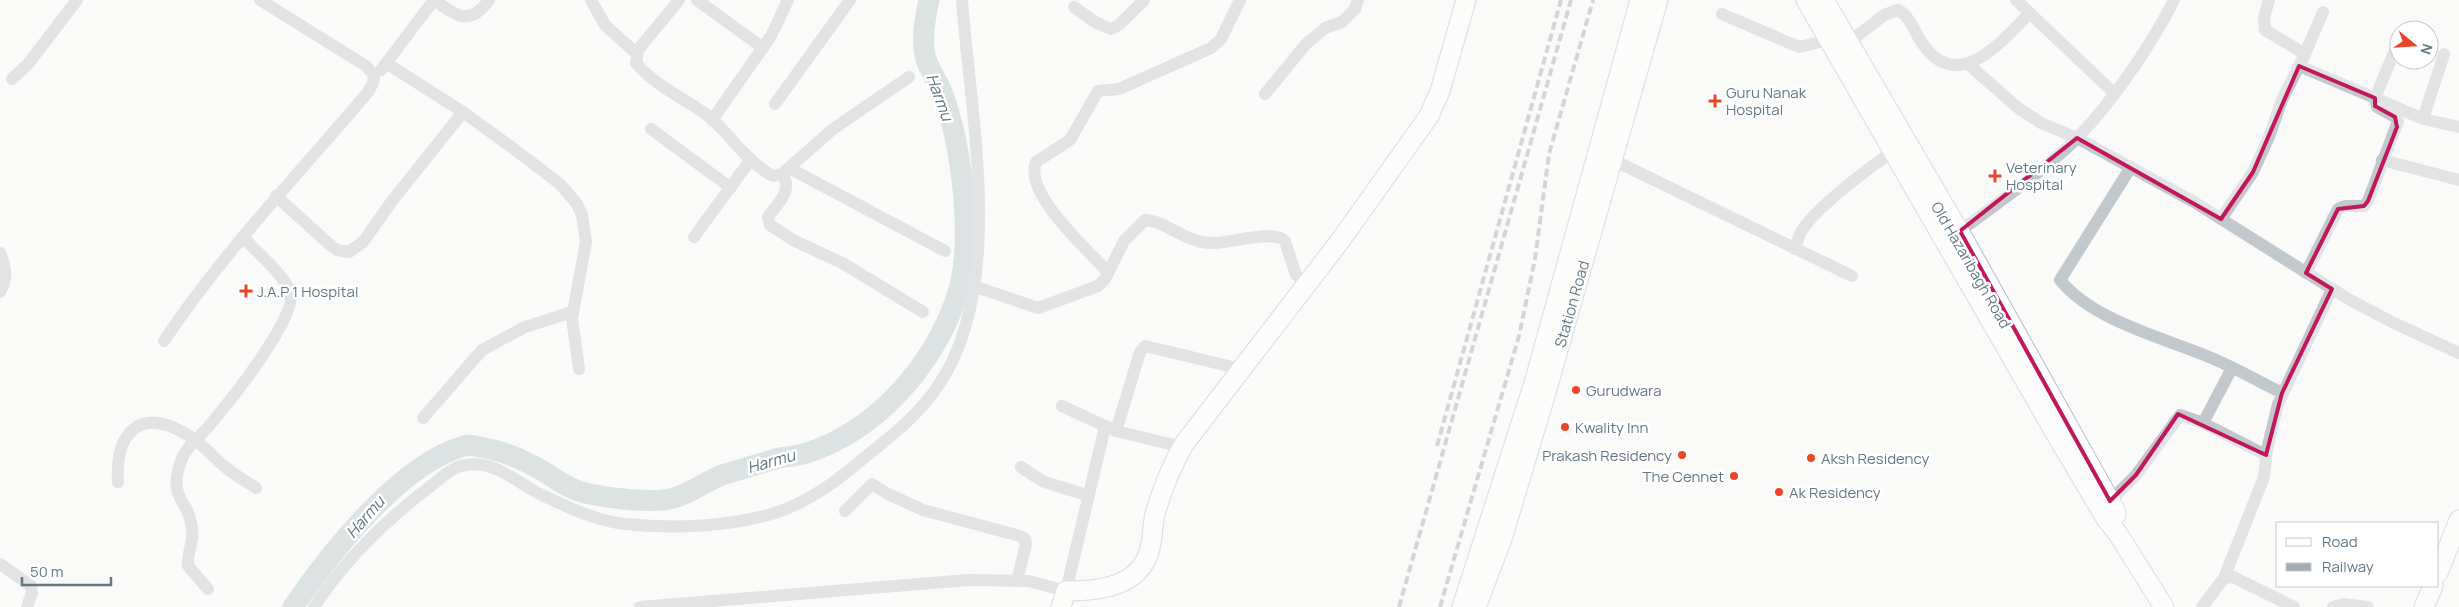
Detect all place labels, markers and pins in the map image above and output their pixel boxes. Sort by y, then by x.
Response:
place label: Guru Nanak Hospital [1726,82,1807,120]
marker: Guru Nanak Hospital [1708,94,1722,108]
place label: Veterinary Hospital [2006,157,2077,195]
marker: Veterinary Hospital [1988,169,2002,183]
place label: J.A.P 1 Hospital [257,281,358,302]
marker: J.A.P 1 Hospital [239,284,253,298]
place label: Gurudwara [1586,380,1662,401]
marker: Gurudwara [1570,384,1582,396]
place label: Kwality Inn [1575,417,1648,438]
marker: Kwality Inn [1559,421,1571,433]
place label: Prakash Residency [1542,445,1672,466]
place label: Aksh Residency [1821,448,1929,469]
marker: Prakash Residency [1676,449,1688,461]
marker: Aksh Residency [1805,452,1817,464]
place label: The Cennet [1643,466,1724,487]
marker: The Cennet [1728,470,1740,482]
place label: Ak Residency [1789,482,1881,503]
marker: Ak Residency [1773,486,1785,498]

